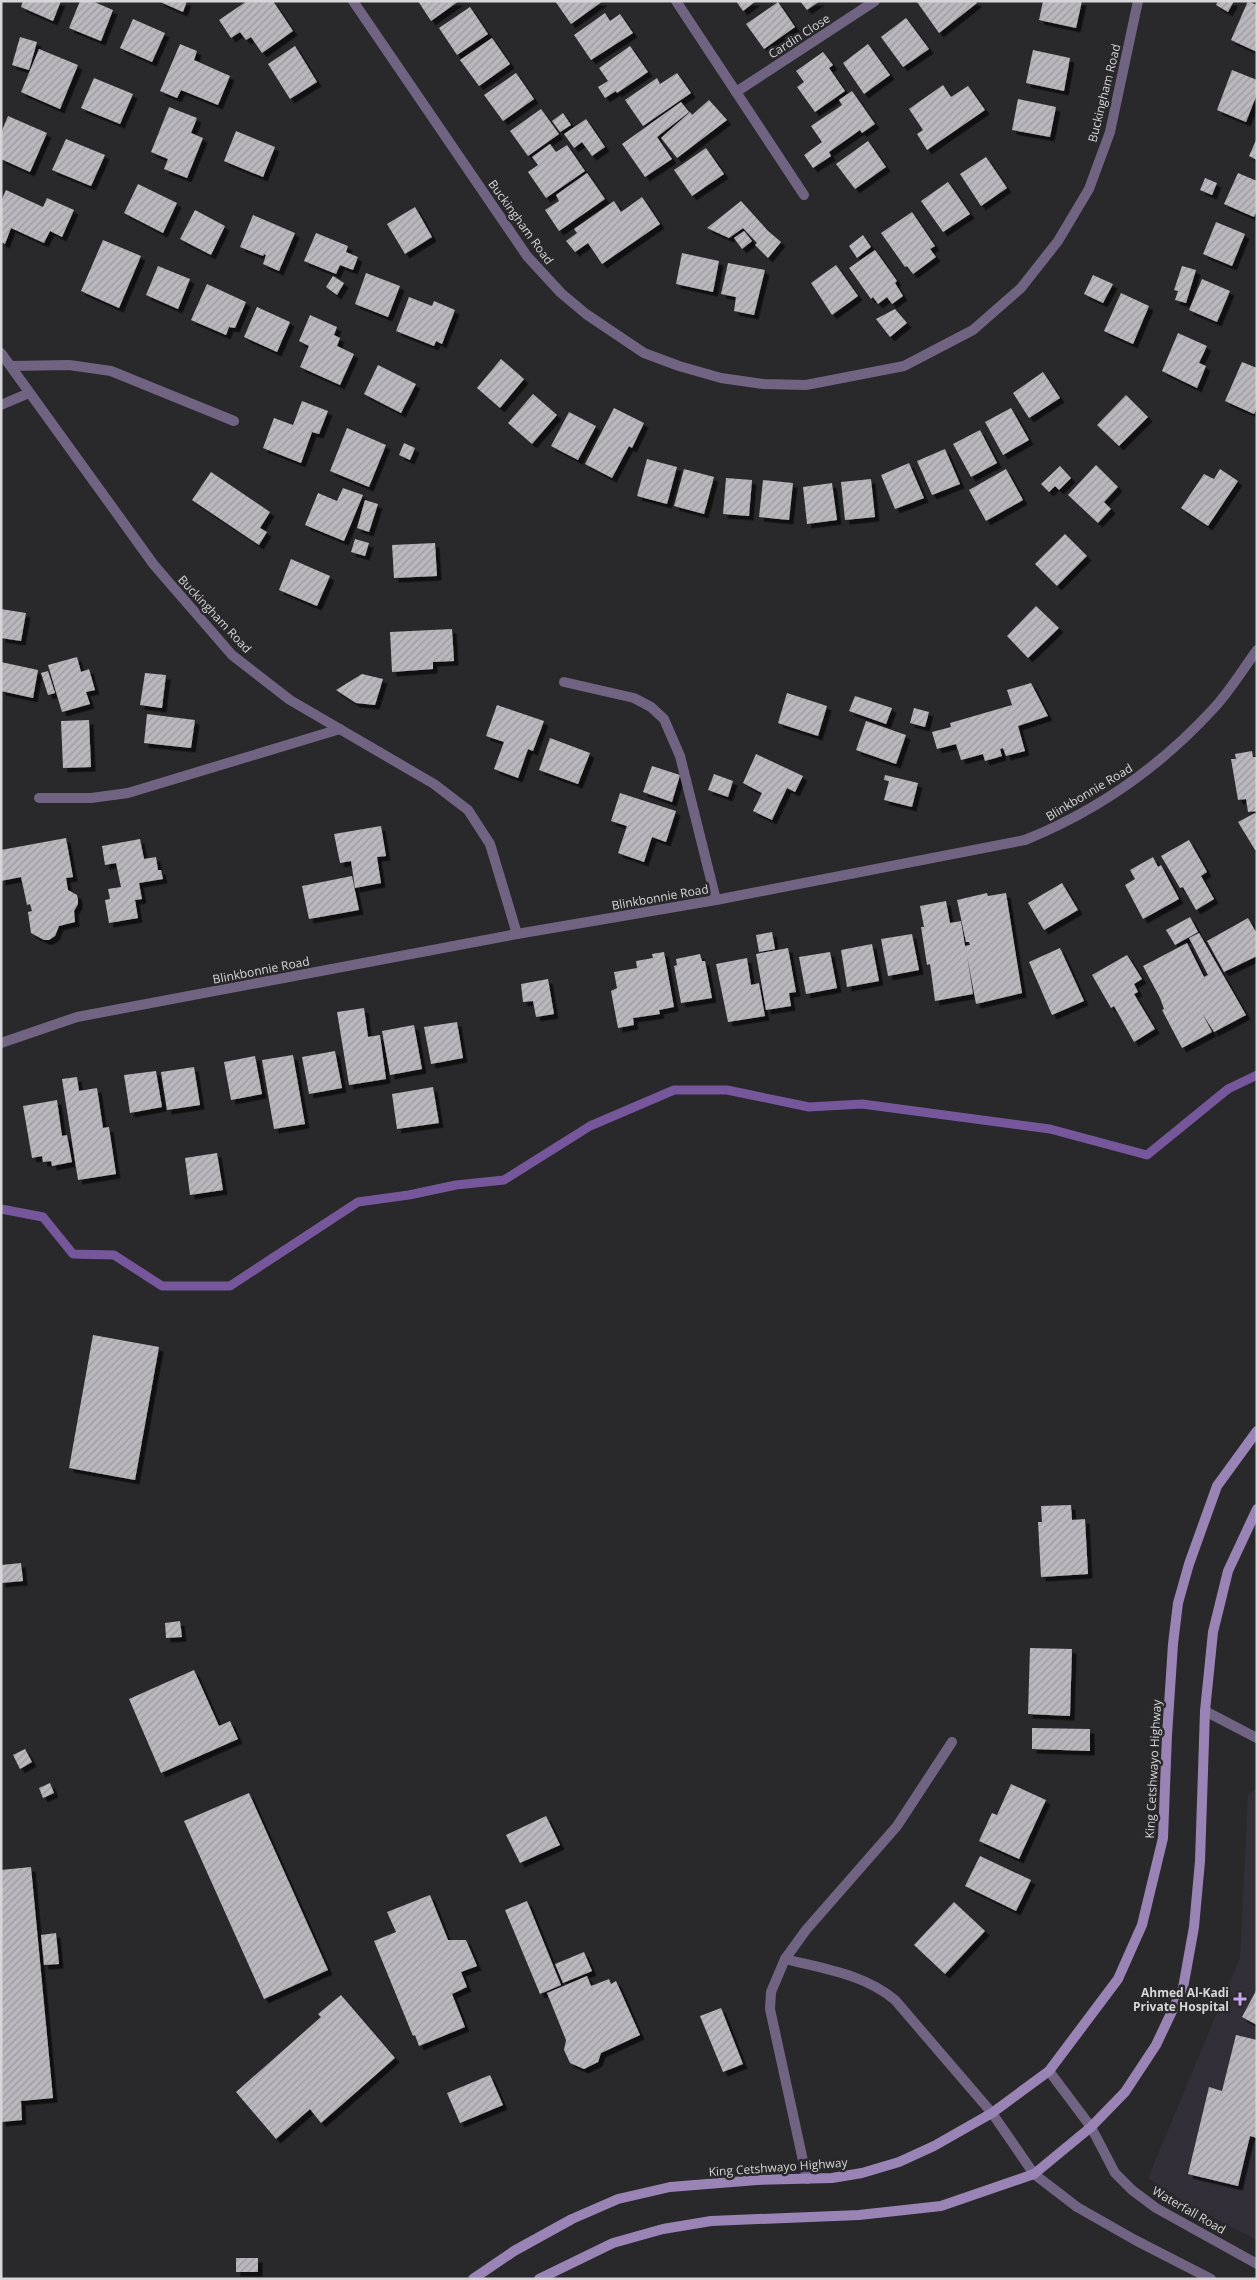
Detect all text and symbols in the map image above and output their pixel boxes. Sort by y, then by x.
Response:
street label: Cardin Close [765,10,833,62]
street label: Buckingham Road [1084,42,1124,144]
street label: Buckingham Road [484,176,558,268]
street label: Buckingham Road [174,571,256,657]
street label: Blinkbonnie Road [1043,759,1135,825]
street label: Blinkbonnie Road [610,880,710,914]
street label: Blinkbonnie Road [211,952,311,988]
street label: King Cetshwayo Highway [1141,1698,1165,1839]
place label: Ahmed Al-Kadi Private Hospital [1133,1984,1229,2015]
marker: Ahmed Al-Kadi Private Hospital [1233,1992,1247,2006]
street label: King Cetshwayo Highway [708,2154,849,2180]
street label: Waterfall Road [1149,2182,1229,2238]

